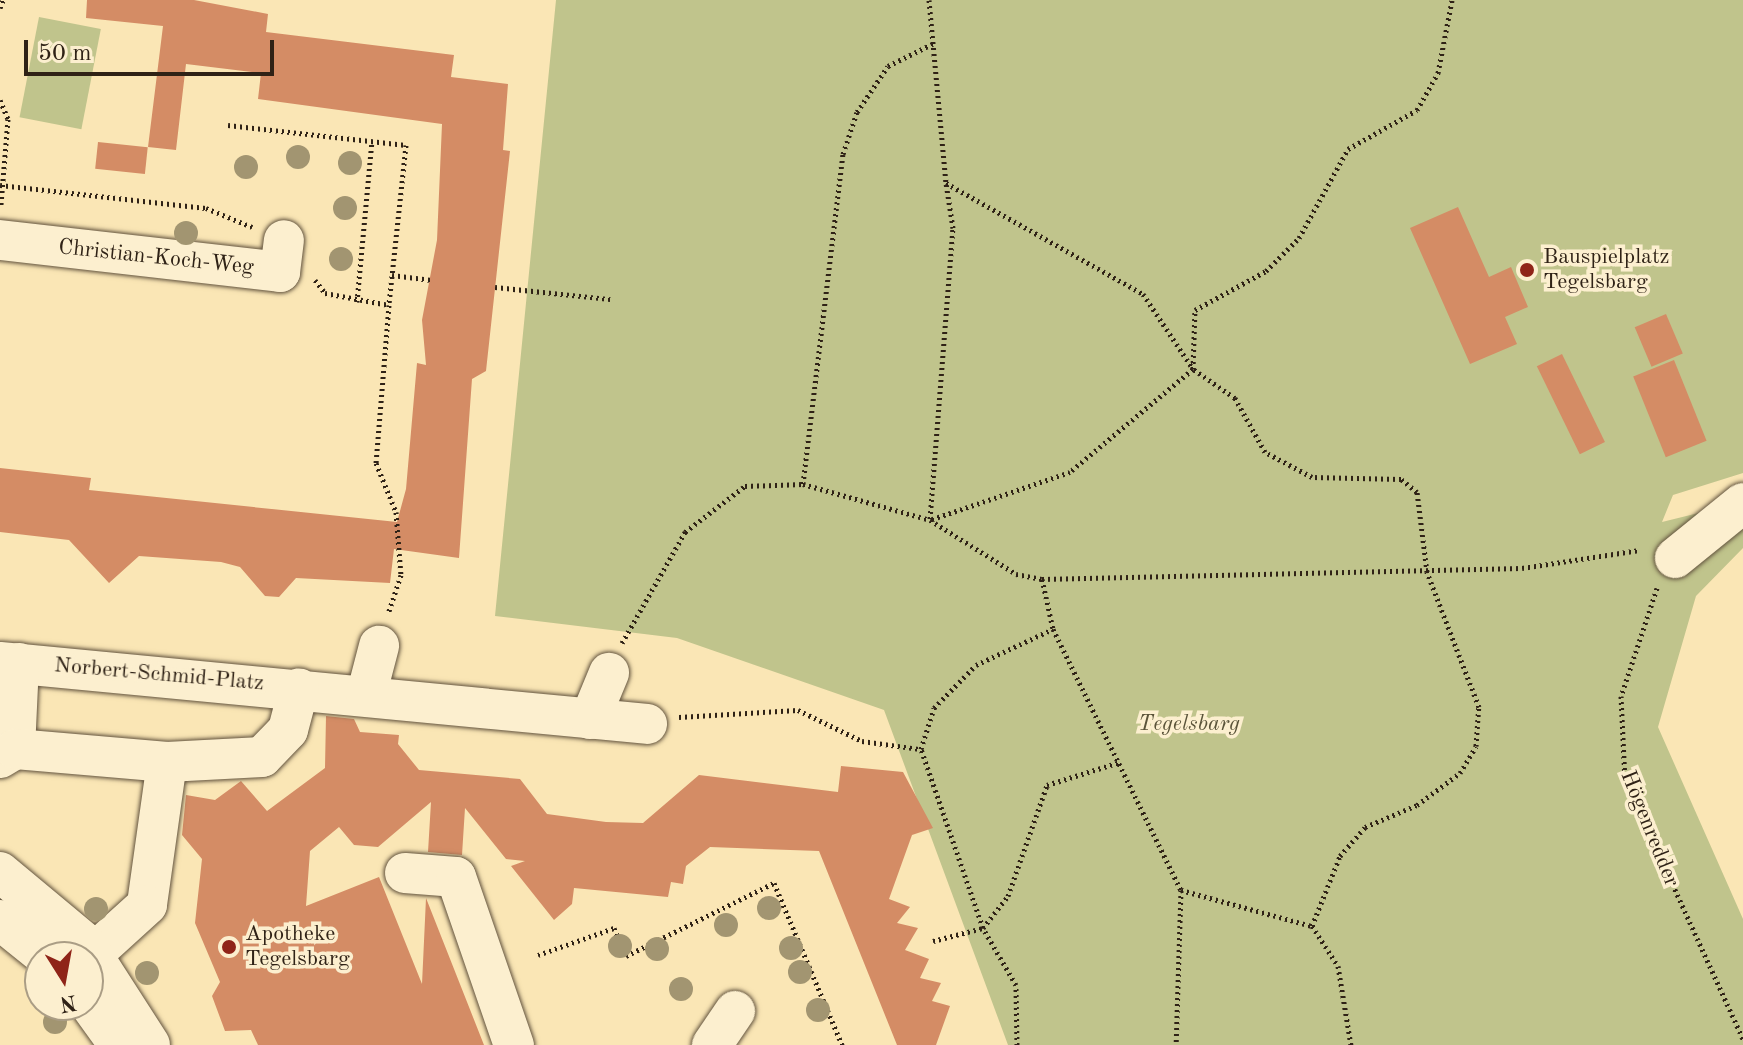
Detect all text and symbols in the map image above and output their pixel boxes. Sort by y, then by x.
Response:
scale bar [28,24,278,74]
text: 50 m [38,42,92,66]
street label: Christian-Koch-Weg [57,235,255,281]
place label: Bauspielplatz Tegelsbarg [1543,244,1669,296]
marker: Bauspielplatz Tegelsbarg [1518,261,1536,279]
street label: Norbert-Schmid-Platz [53,653,265,697]
park label: Tegelsbarg [1138,712,1240,738]
street label: Högenredder [1614,767,1684,891]
place label: Apotheke Tegelsbarg [245,921,350,972]
marker: Apotheke Tegelsbarg [220,938,238,956]
north arrow [24,941,104,1021]
text: N [58,990,79,1015]

